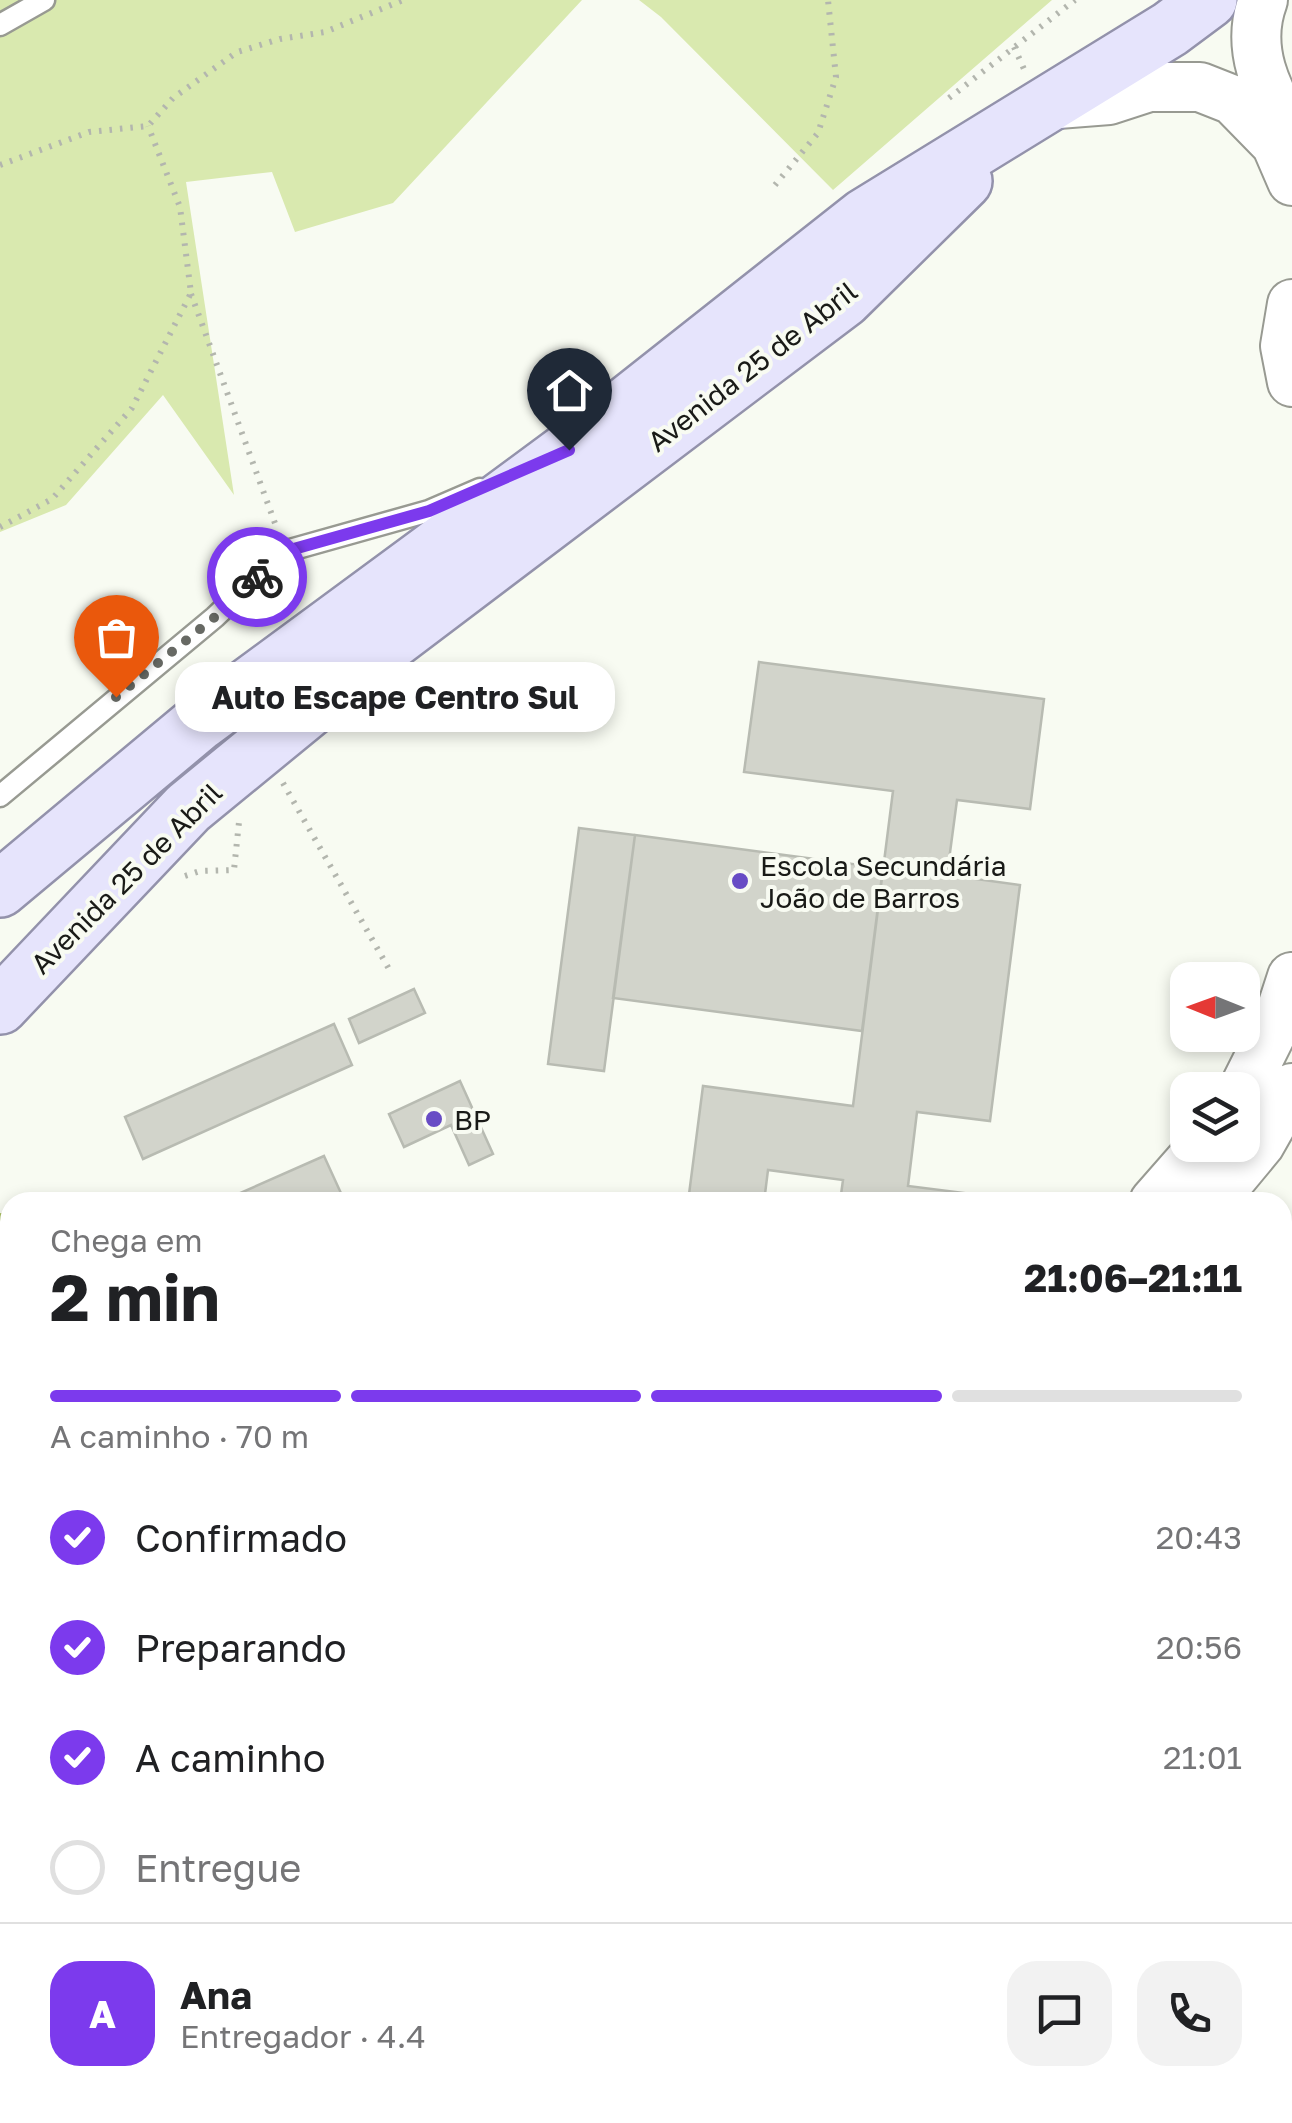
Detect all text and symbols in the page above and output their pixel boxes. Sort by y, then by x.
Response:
street label: Avenida 25 de Abril [641,274,863,458]
pin [527,348,612,451]
icon: home [542,363,597,418]
courier [207,527,307,627]
icon: bike [230,550,285,605]
pin [74,595,159,698]
icon: bag [89,610,144,665]
callout: Auto Escape Centro Sul [176,662,616,732]
text: Auto Escape Centro Sul [212,678,578,716]
street label: Avenida 25 de Abril [24,776,228,980]
place label: Escola Secundária João de Barros [760,849,1007,914]
marker: Escola Secundária João de Barros [729,870,751,892]
north arrow [1170,962,1260,1052]
map controls [1170,962,1260,1162]
button: layers [1170,1072,1260,1162]
place label: BP [454,1103,491,1136]
marker: BP [423,1108,445,1130]
text: Chega em [50,1221,203,1259]
text: 21:06–21:11 [1024,1255,1242,1300]
text: 2 min [50,1257,220,1335]
text: A caminho · 70 m [50,1417,309,1455]
icon: check [50,1510,105,1565]
text: Confirmado [135,1515,347,1560]
text: 20:43 [1156,1518,1242,1556]
icon: check [50,1620,105,1675]
text: Preparando [135,1625,347,1670]
text: 20:56 [1156,1628,1242,1666]
icon: check [50,1730,105,1785]
text: A caminho [135,1735,326,1780]
text: 21:01 [1163,1738,1242,1776]
text: Entregue [135,1845,301,1890]
button: chat [1007,1961,1112,2066]
button: phone [1137,1961,1242,2066]
text: Ana [180,1972,252,2017]
text: A [89,1991,116,2036]
text: Entregador · 4.4 [180,2017,426,2055]

